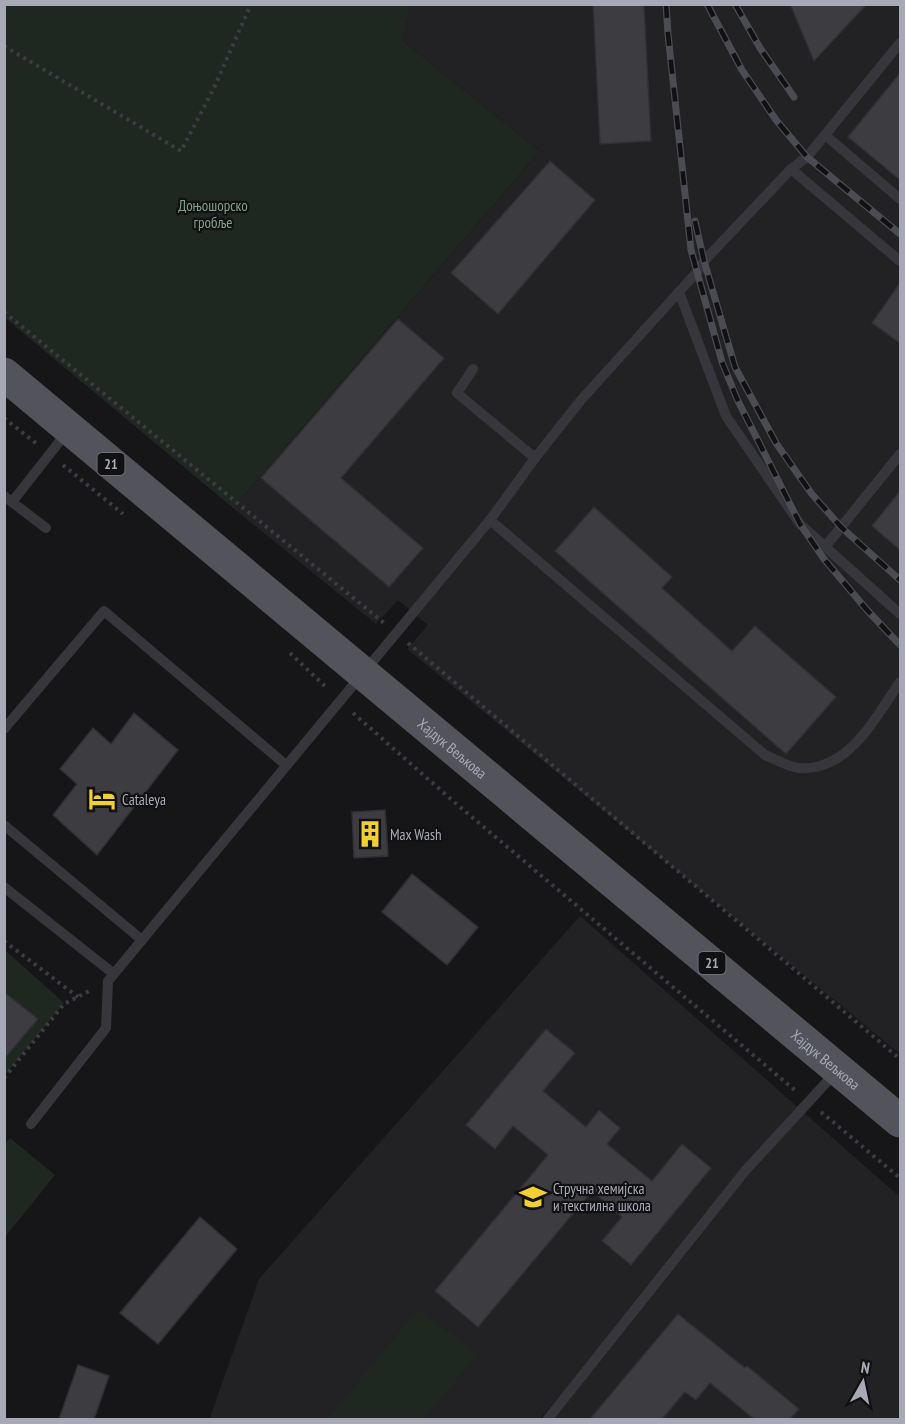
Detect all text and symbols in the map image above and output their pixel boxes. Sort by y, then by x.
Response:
park label: Доњошорско гробље [178,196,248,232]
road number: 21 [98,453,124,475]
street label: Хајдук Вељкова [414,714,491,782]
hotel icon: Cataleya [87,784,117,814]
place label: Cataleya [122,790,166,809]
building icon: Max Wash [355,819,385,849]
place label: Max Wash [390,825,442,844]
road number: 21 [698,952,726,974]
street label: Хајдук Вељкова [787,1025,864,1093]
place label: Стручна хемијска и текстилна школа [553,1179,651,1215]
school or university icon: Стручна хемијска и текстилна школа [518,1182,548,1212]
north arrow [833,1352,893,1412]
text: N [860,1357,871,1378]

